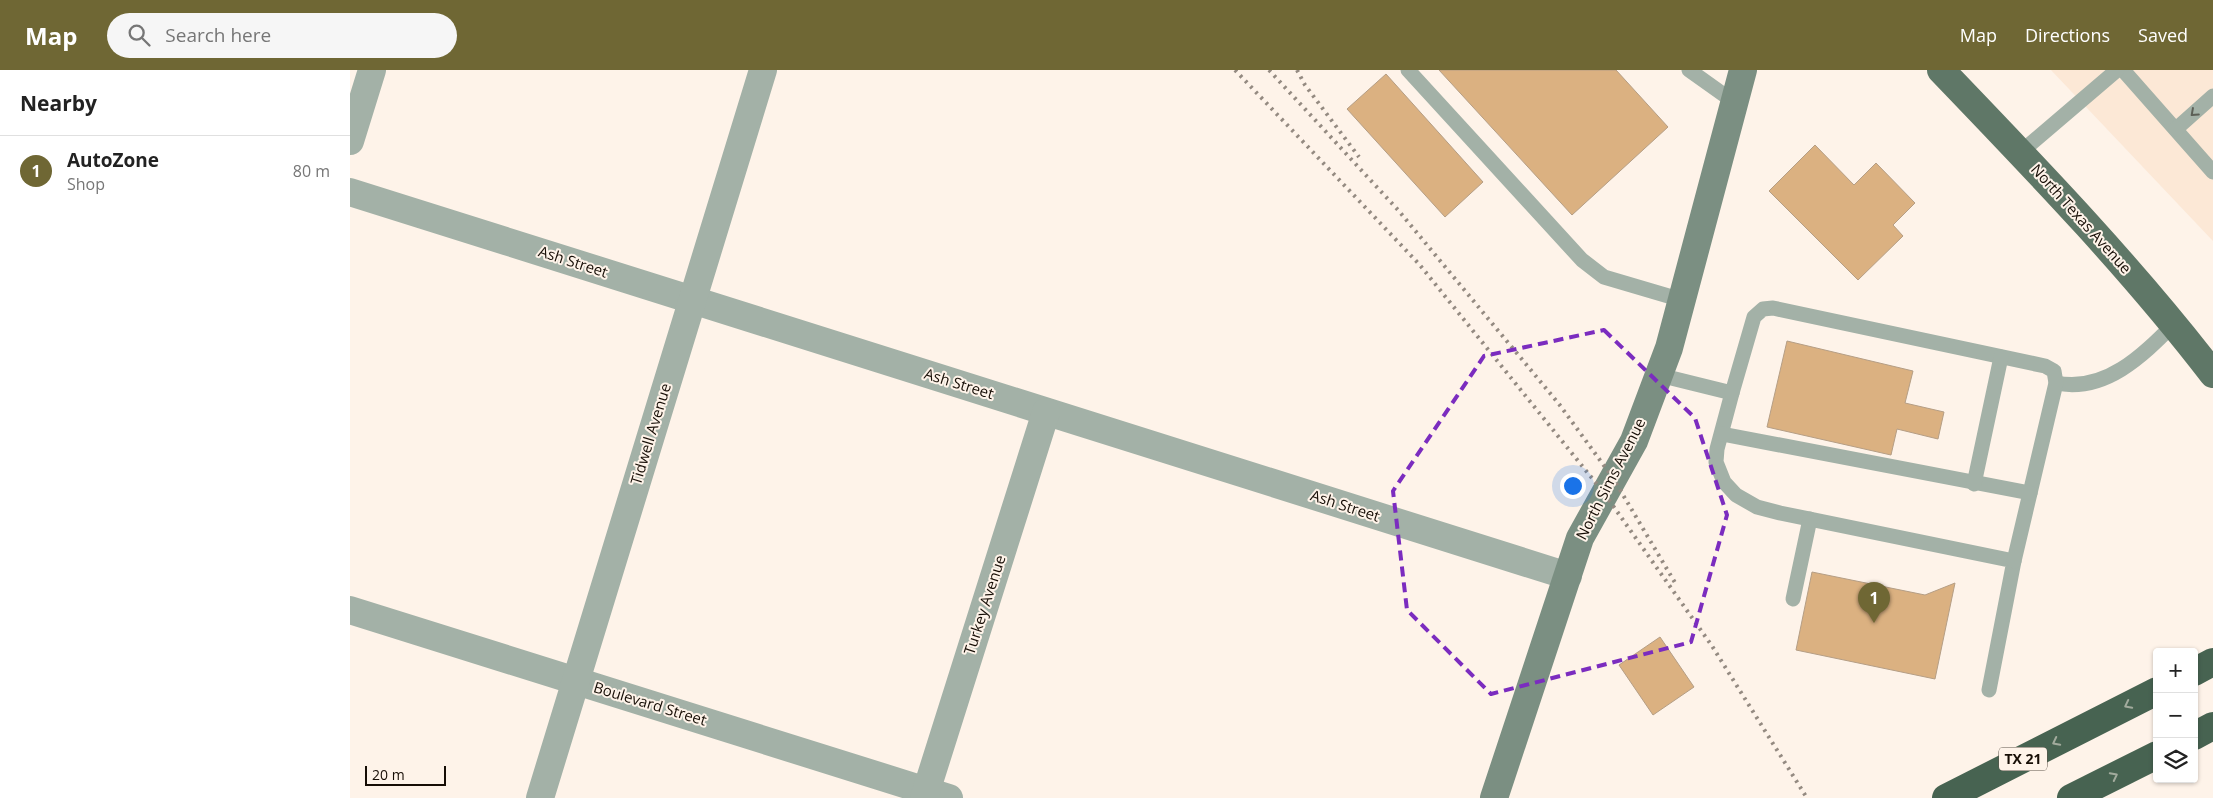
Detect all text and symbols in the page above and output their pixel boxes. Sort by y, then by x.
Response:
search box [107,13,457,58]
text: Map [25,19,77,52]
icon: search [125,21,153,49]
text: Search here [165,22,271,48]
text: Map [1960,23,1997,47]
text: Directions [2025,23,2110,47]
text: Saved [2138,23,2188,47]
text: Nearby [20,89,97,117]
one-way arrow [2191,107,2200,116]
text: AutoZone [67,147,159,173]
street label: North Texas Avenue [2027,159,2136,277]
text: 1 [31,160,41,182]
text: 80 m [293,160,330,182]
text: Shop [67,173,105,195]
street label: Ash Street [536,240,610,282]
street label: Ash Street [922,363,996,403]
street label: Tidwell Avenue [625,381,675,487]
street label: North Sims Avenue [1571,414,1649,543]
your location [1560,473,1586,499]
street label: Ash Street [1308,484,1382,526]
street label: Turkey Avenue [959,552,1010,657]
pin: 1 [1858,582,1890,623]
map controls [2153,648,2198,783]
button: + [2153,648,2198,693]
street label: Boulevard Street [591,676,709,730]
button: − [2153,693,2198,738]
one-way arrow [2124,699,2133,709]
one-way arrow [2052,736,2061,746]
button: layers [2153,738,2198,783]
road number: TX 21 [1999,748,2047,771]
scale bar [365,763,446,786]
text: 20 m [372,765,405,784]
one-way arrow [2109,772,2118,782]

